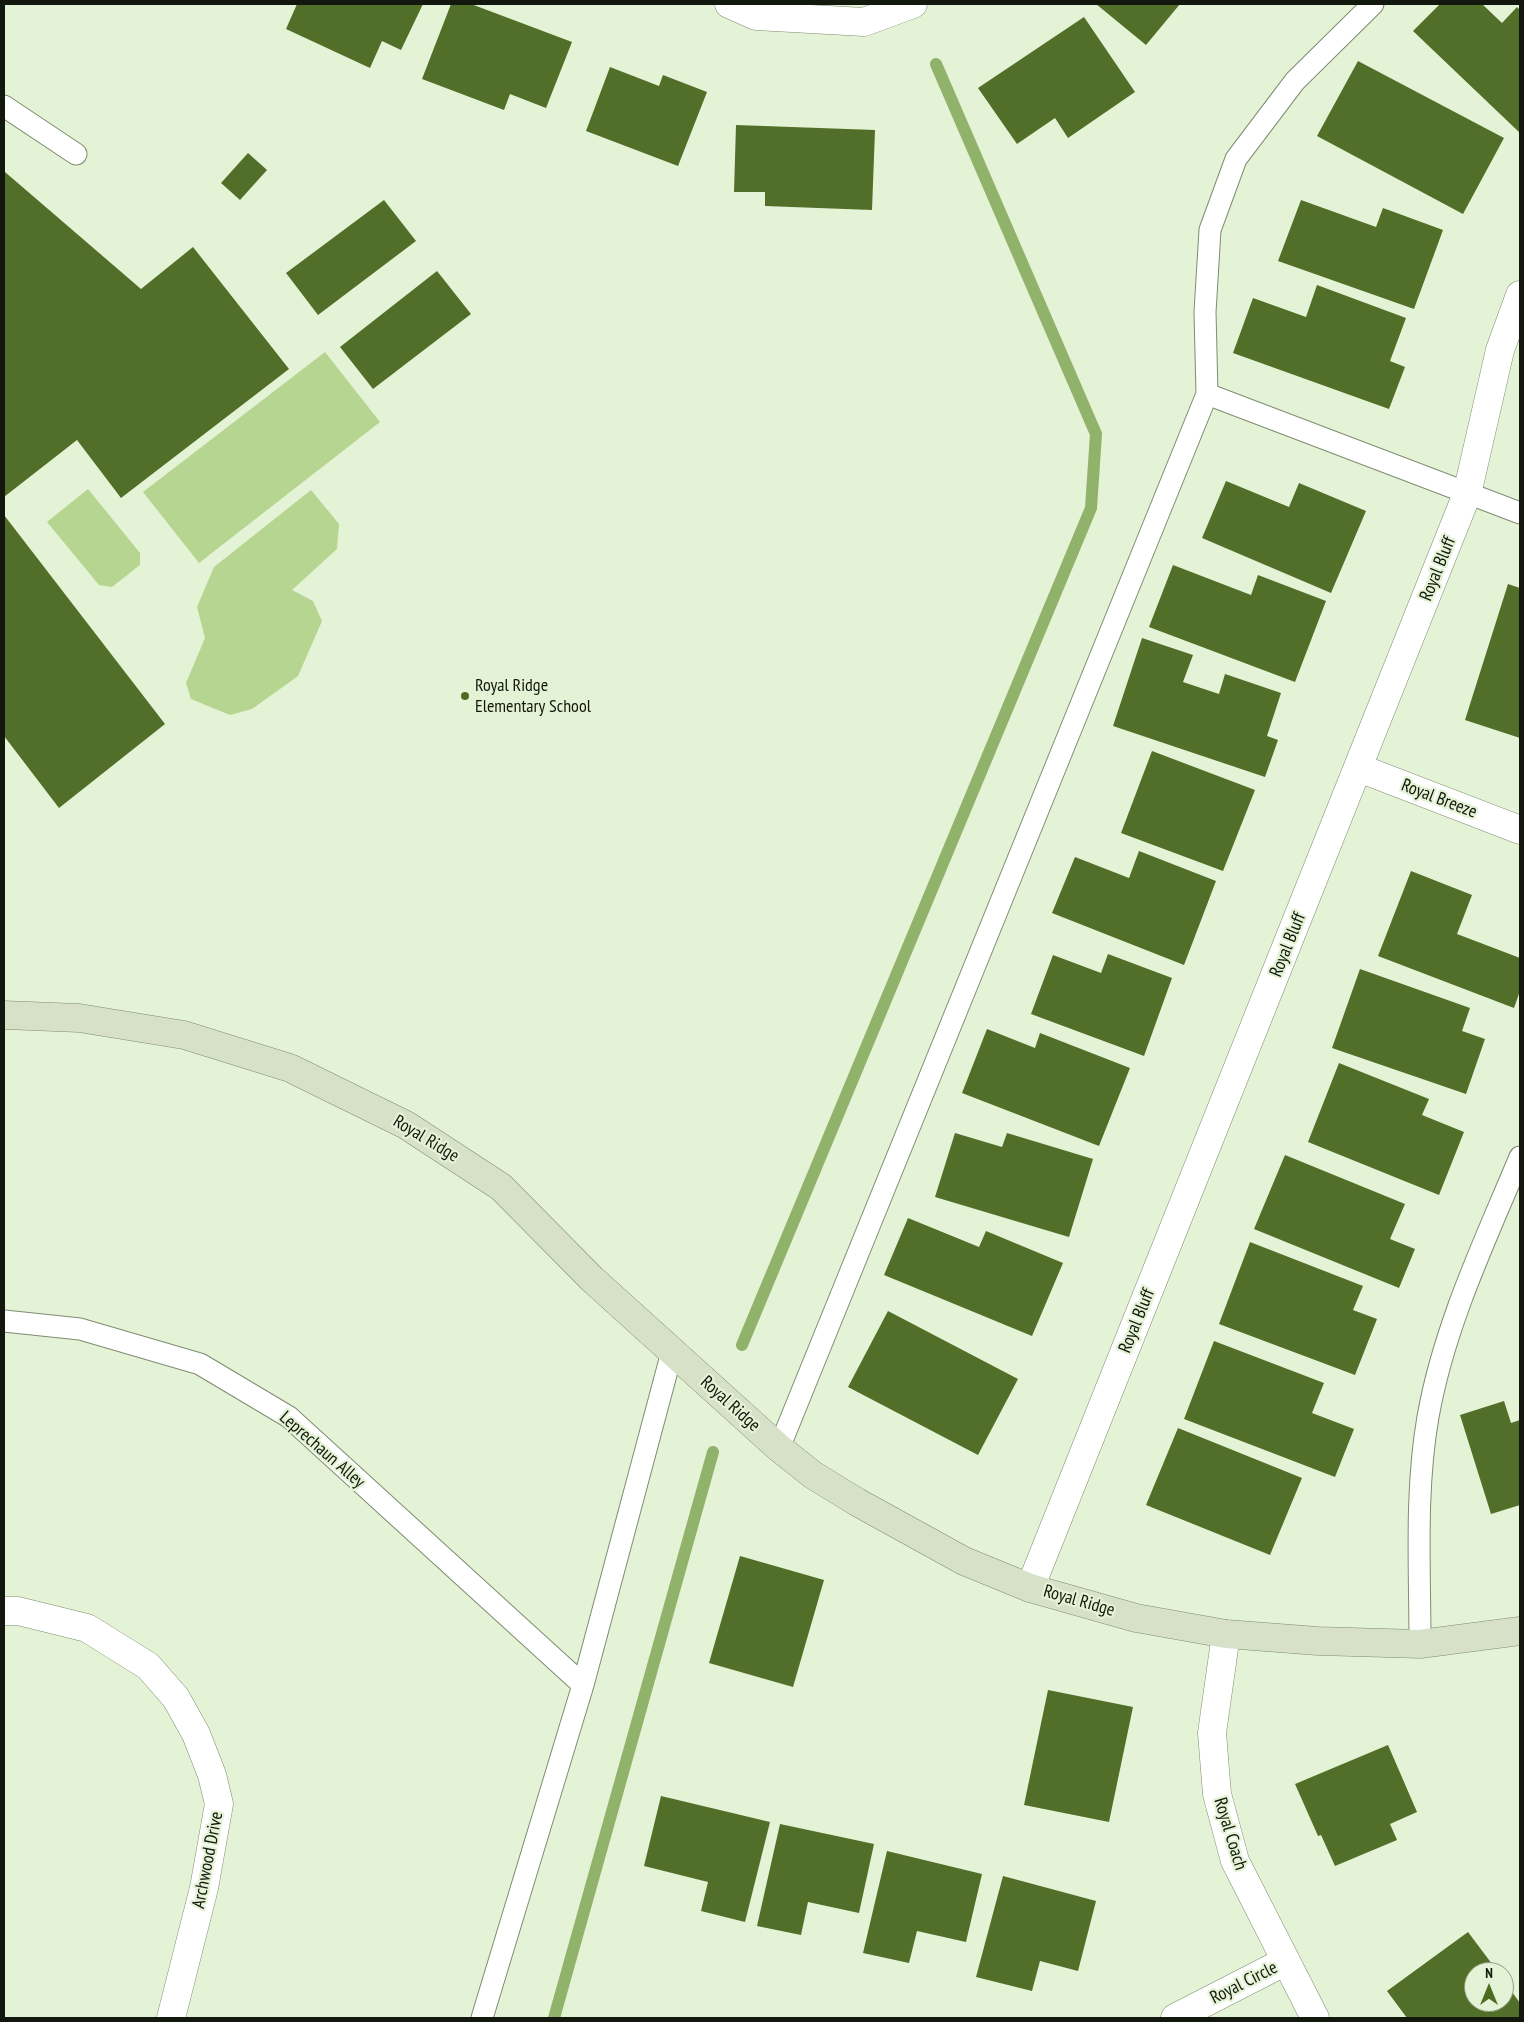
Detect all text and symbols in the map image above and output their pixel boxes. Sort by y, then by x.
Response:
street label: Royal Bluff [1415,534,1461,604]
place label: Royal Ridge Elementary School [475,675,591,718]
marker: Royal Ridge Elementary School [459,690,471,702]
street label: Royal Breeze [1398,775,1480,823]
street label: Royal Bluff [1265,910,1311,980]
street label: Royal Ridge [389,1111,463,1167]
street label: Royal Bluff [1114,1286,1160,1356]
street label: Royal Ridge [696,1372,764,1436]
street label: Leprechaun Alley [275,1407,369,1493]
street label: Royal Ridge [1041,1581,1117,1621]
street label: Royal Coach [1209,1795,1251,1873]
street label: Archwood Drive [188,1810,228,1910]
street label: Royal Circle [1207,1957,1281,2009]
north arrow [1464,1962,1514,2012]
text: N [1485,1964,1493,1982]

